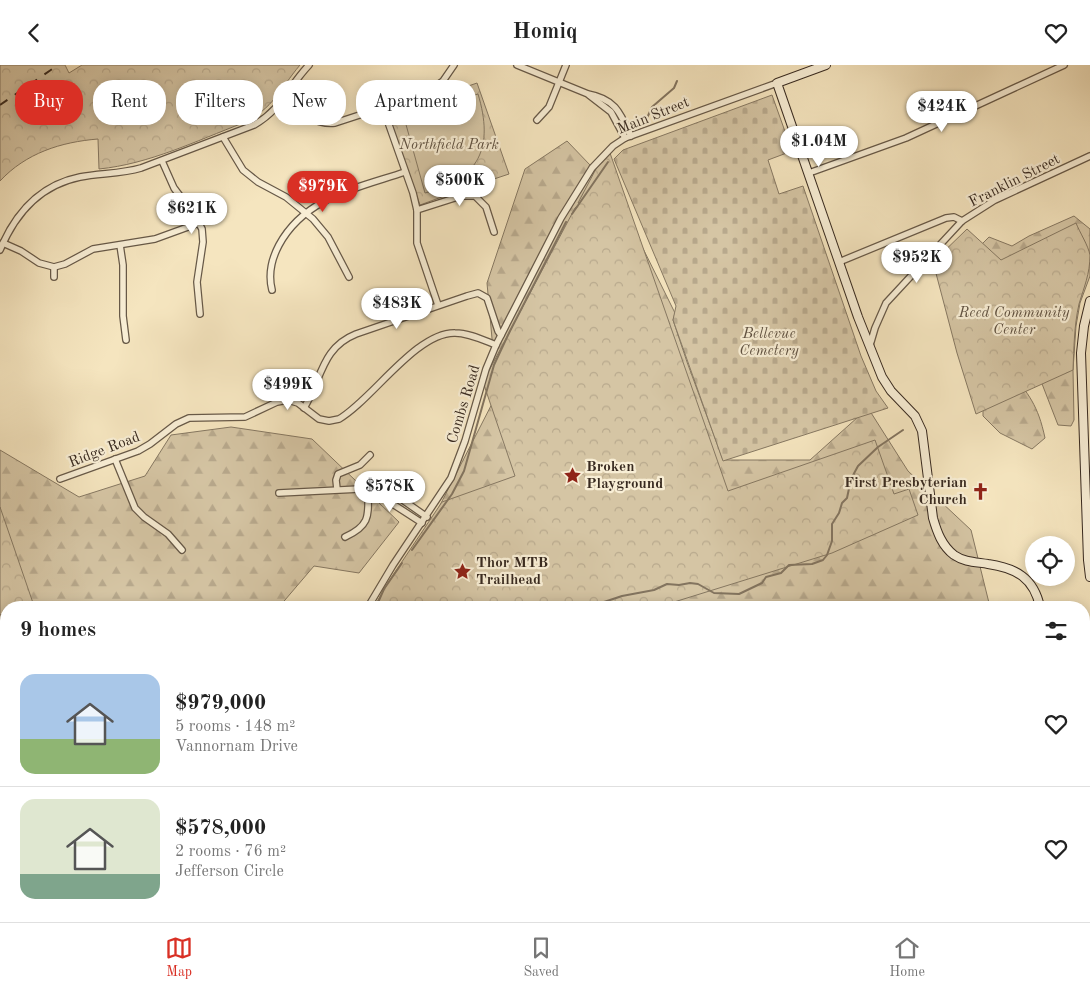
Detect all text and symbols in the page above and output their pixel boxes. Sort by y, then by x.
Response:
icon: back [20,19,48,47]
icon: heart [1042,19,1070,47]
text: Homiq [513,21,577,43]
chip: Buy [15,80,83,125]
chip: Rent [93,80,166,125]
chip: Filters [176,80,263,125]
chip: New [273,80,346,125]
chip: Apartment [356,80,476,125]
pin: $424K [907,91,977,133]
street label: Main Street [615,95,692,138]
text: $424K [917,99,967,115]
pin: $1.04M [778,126,860,168]
text: $1.04M [791,134,847,150]
park label: Northfield Park [398,138,499,153]
street label: Franklin Street [967,152,1063,211]
pin: $500K [425,165,495,207]
pin: $979K [288,171,358,213]
text: $500K [435,173,485,189]
text: $979K [298,179,348,195]
pin: $621K [157,193,227,235]
text: $621K [167,201,217,217]
pin: $952K [882,241,952,284]
text: $952K [892,250,942,266]
pin: $483K [362,287,432,330]
text: $483K [372,296,422,312]
park label: Reed Community Center [957,306,1070,338]
park label: Bellevue Cemetery [739,327,799,359]
street label: Combs Road [445,363,484,445]
pin: $499K [253,369,323,411]
text: $499K [263,377,313,393]
street label: Ridge Road [67,430,143,471]
place label: Broken Playground [586,460,663,492]
place icon: Broken Playground [562,465,582,485]
pin: $578K [355,471,425,513]
place label: First Presbyterian Church [844,476,967,508]
text: $578K [365,479,415,495]
church icon: First Presbyterian Church [971,481,991,501]
map controls [1025,536,1075,586]
button: locate [1025,536,1075,586]
place label: Thor MTB Trailhead [476,556,548,588]
place icon: Thor MTB Trailhead [452,561,472,581]
icon: filters [1042,617,1070,645]
text: 9 homes [20,620,96,641]
text: $979,000 [175,693,266,714]
icon: home [60,694,120,754]
icon: heart [1042,710,1070,738]
text: 5 rooms · 148 m² [175,719,295,735]
text: Vannornam Drive [175,739,298,755]
text: $578,000 [175,818,266,839]
icon: home [60,819,120,879]
icon: heart [1042,835,1070,863]
text: 2 rooms · 76 m² [175,844,286,860]
text: Jefferson Circle [175,864,284,880]
tab: Map [165,934,193,981]
tab: Saved [523,934,559,981]
tab: Home [889,934,925,981]

